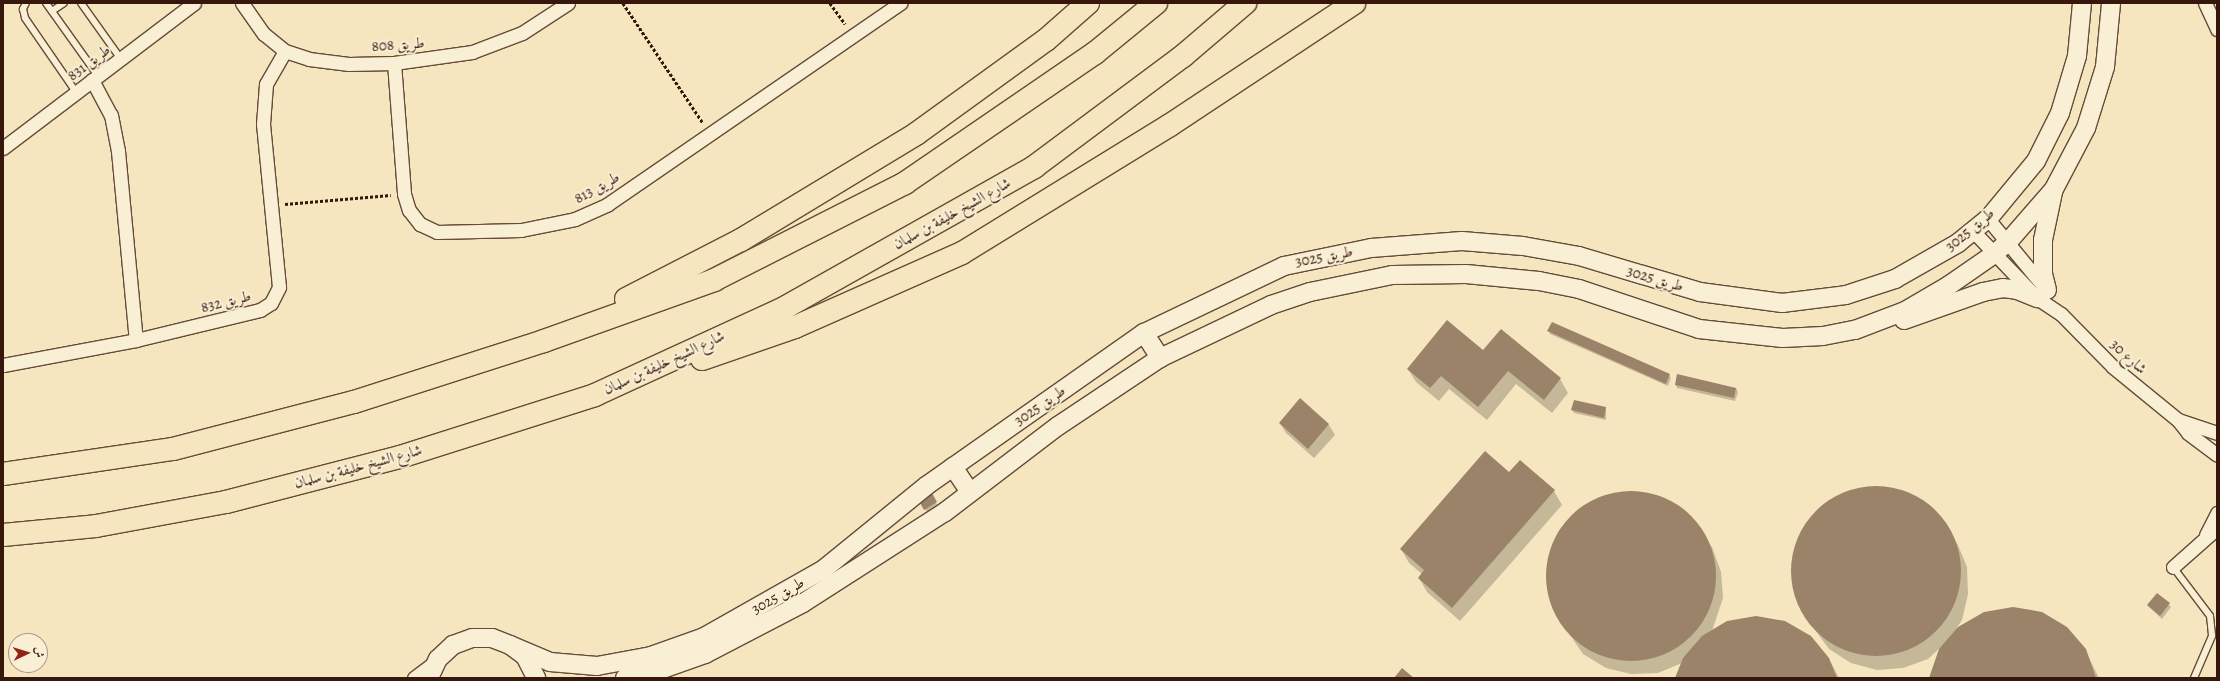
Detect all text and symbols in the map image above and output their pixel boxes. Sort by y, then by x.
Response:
street label: طريق 808 [371,34,425,56]
street label: طريق 831 [64,41,114,85]
street label: طريق 813 [571,168,623,208]
street label: شارع الشيخ خليفة بن سلمان [890,174,1014,254]
street label: طريق 3025 [1942,204,1998,256]
street label: طريق 3025 [1294,243,1354,271]
street label: طريق 3025 [1625,262,1685,296]
street label: طريق 832 [199,287,253,317]
street label: شارع الشيخ خليفة بن سلمان [601,327,727,399]
street label: شارع 30 [2106,336,2150,378]
street label: طريق 3025 [1011,382,1069,430]
street label: شارع الشيخ خليفة بن سلمان [292,441,424,493]
street label: طريق 3025 [748,574,808,618]
north arrow [8,633,48,673]
text: ش [32,646,47,658]

